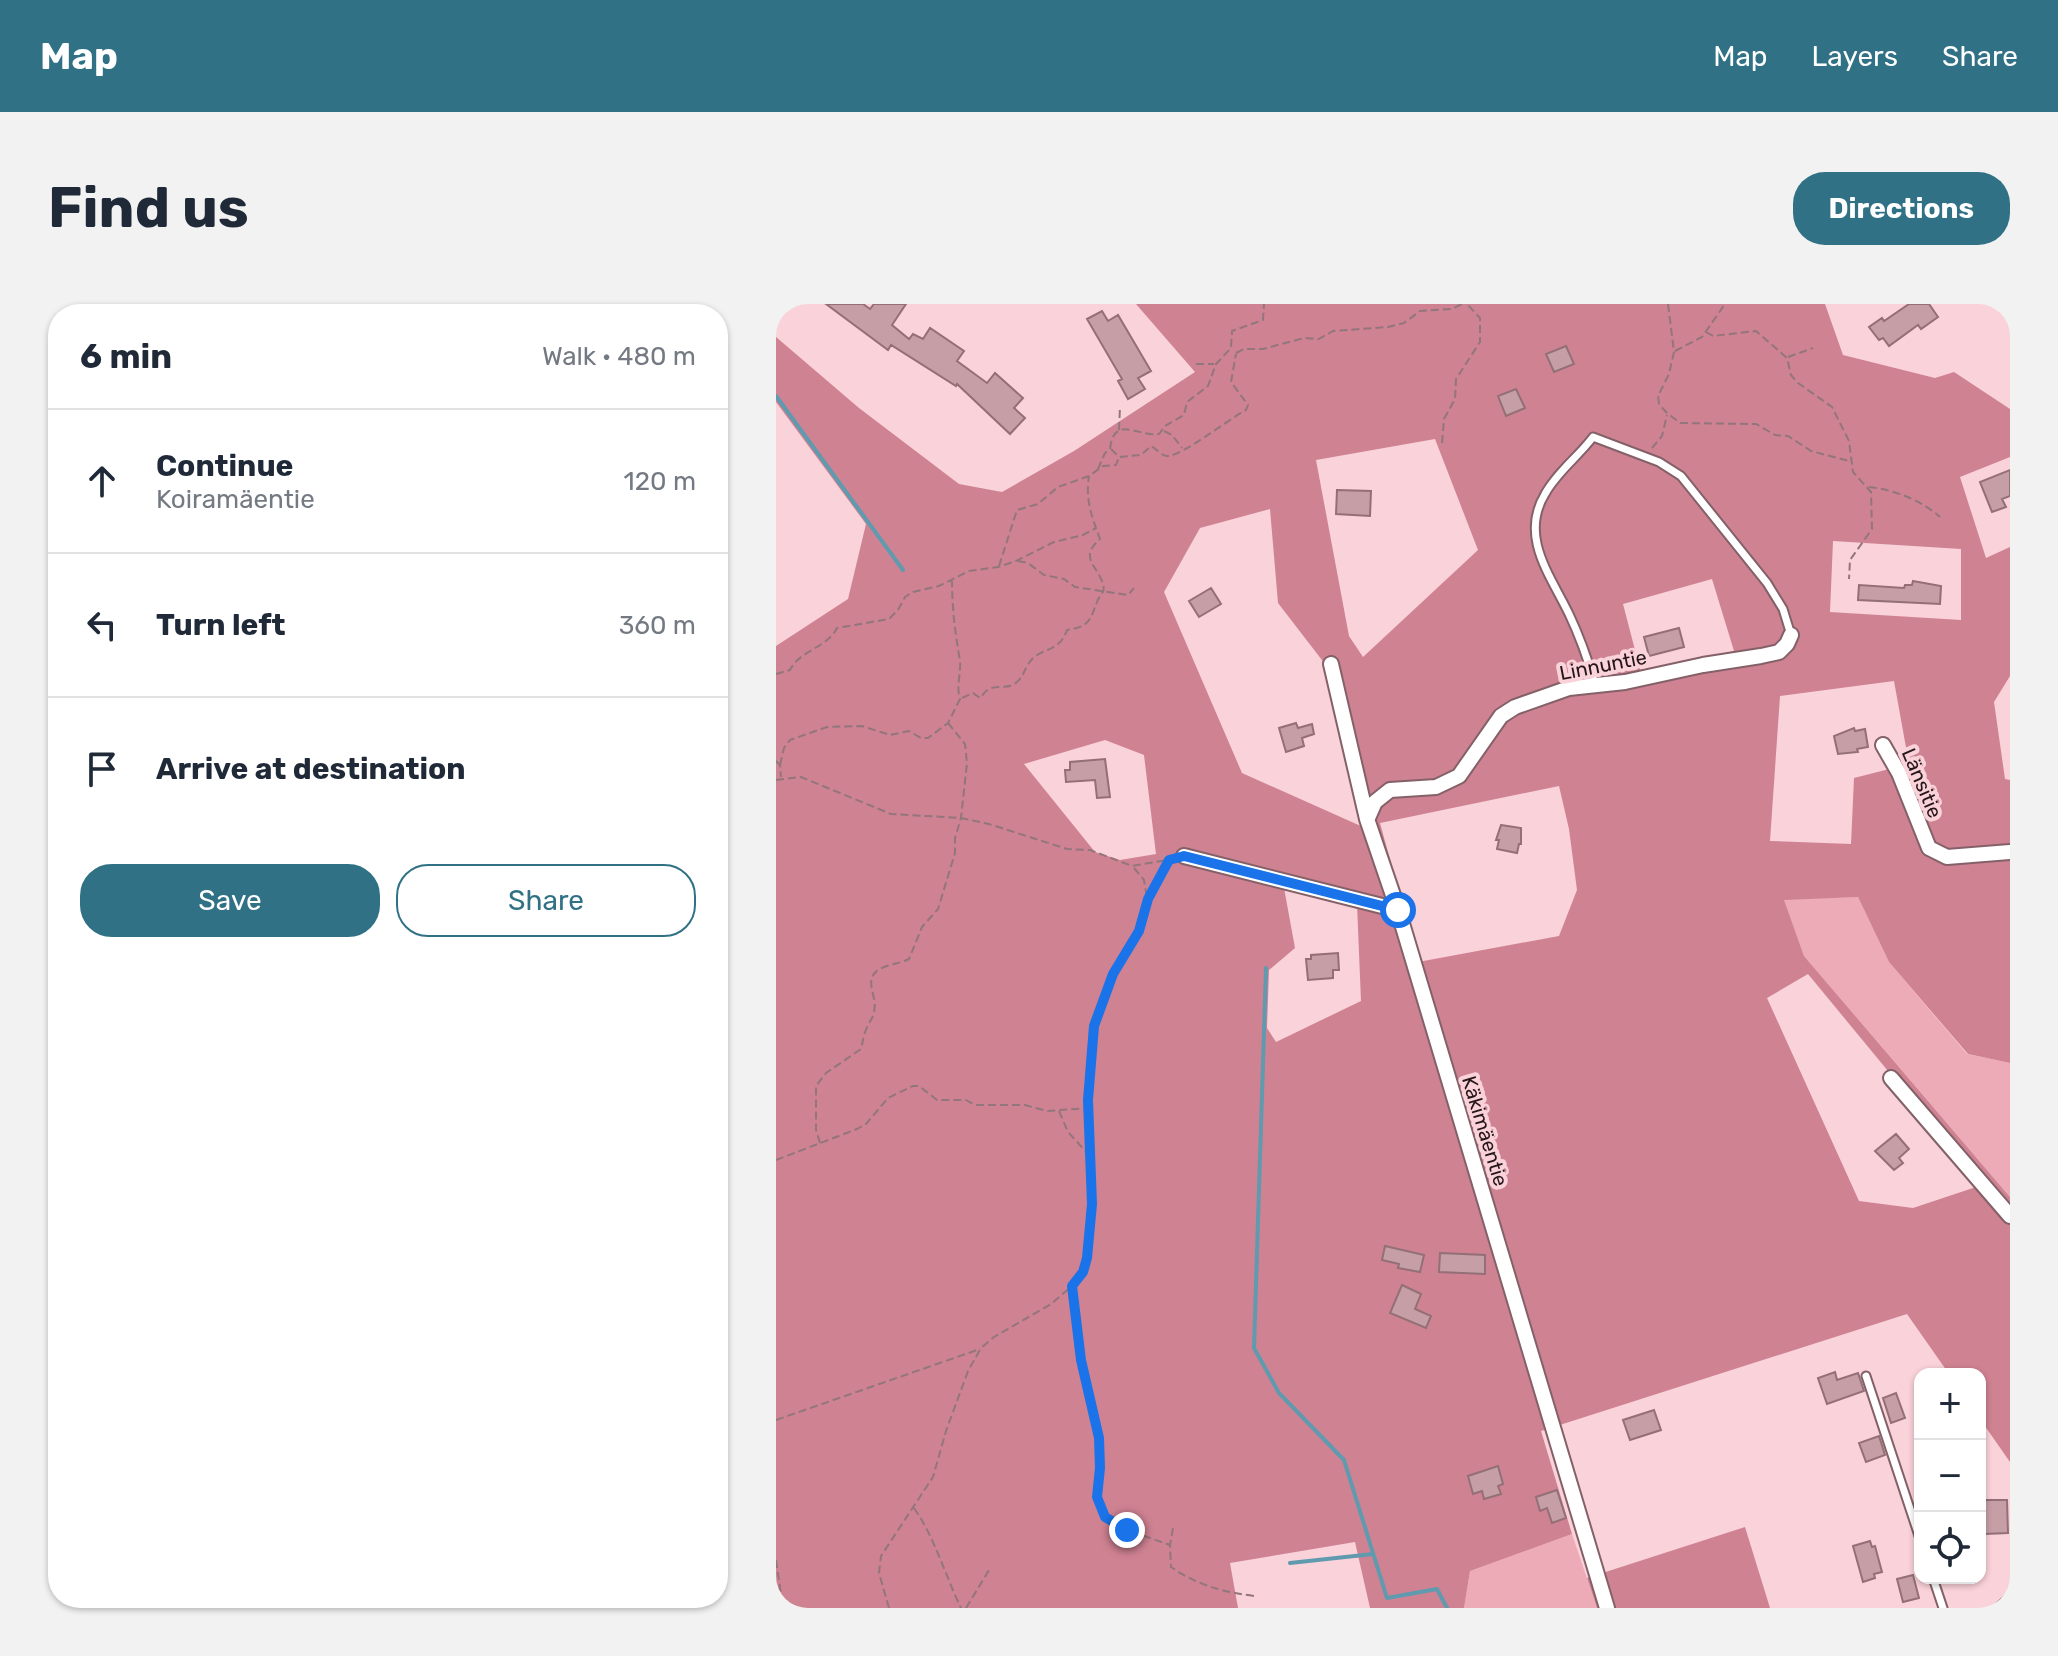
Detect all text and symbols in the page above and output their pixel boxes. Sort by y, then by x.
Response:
text: Map [40,33,118,79]
text: Map [1713,40,1768,73]
text: Layers [1812,40,1898,73]
text: Share [1942,40,2018,73]
button: Directions [1793,172,2010,245]
text: Find us [48,175,249,241]
text: 6 min [80,336,172,377]
text: Walk · 480 m [542,341,696,372]
text: Continue [156,448,293,484]
icon: ahead [80,459,124,503]
text: 120 m [624,466,696,497]
text: Koiramäentie [156,484,315,515]
icon: left [80,603,124,647]
text: Turn left [156,607,286,643]
text: 360 m [619,610,696,641]
street label: Linnuntie [1557,645,1649,685]
street label: Länsitie [1897,745,1947,821]
icon: arrive [80,747,124,791]
text: Arrive at destination [156,751,466,787]
button: Save [80,864,380,937]
button: Share [396,864,696,937]
route start [1380,892,1416,928]
street label: Käkimäentie [1457,1073,1513,1189]
map controls [1914,1368,1986,1584]
button: + [1914,1368,1986,1440]
button: − [1914,1440,1986,1512]
route end [1109,1512,1145,1548]
button: locate [1914,1512,1986,1584]

